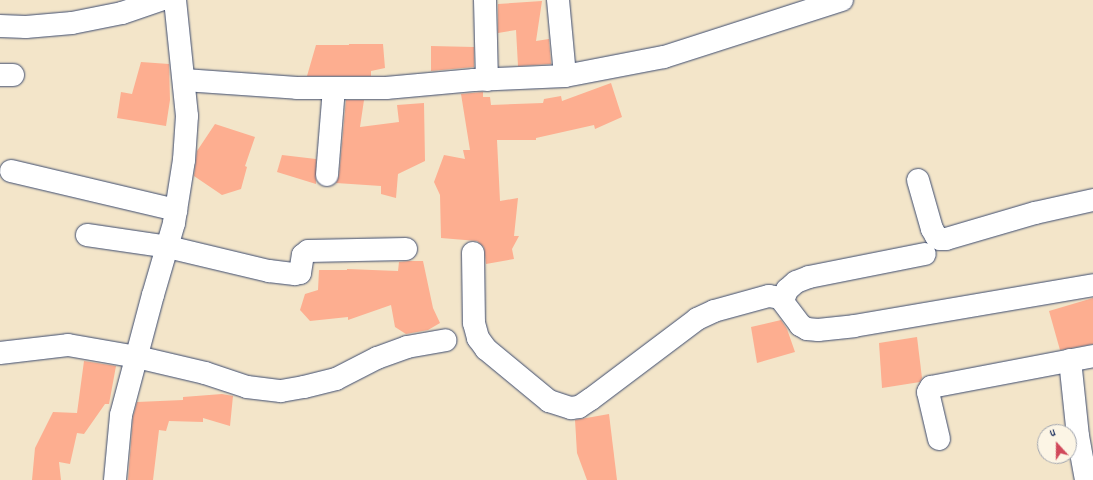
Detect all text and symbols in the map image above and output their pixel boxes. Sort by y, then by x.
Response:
north arrow [1037,424,1077,464]
text: U [1048,425,1058,442]

